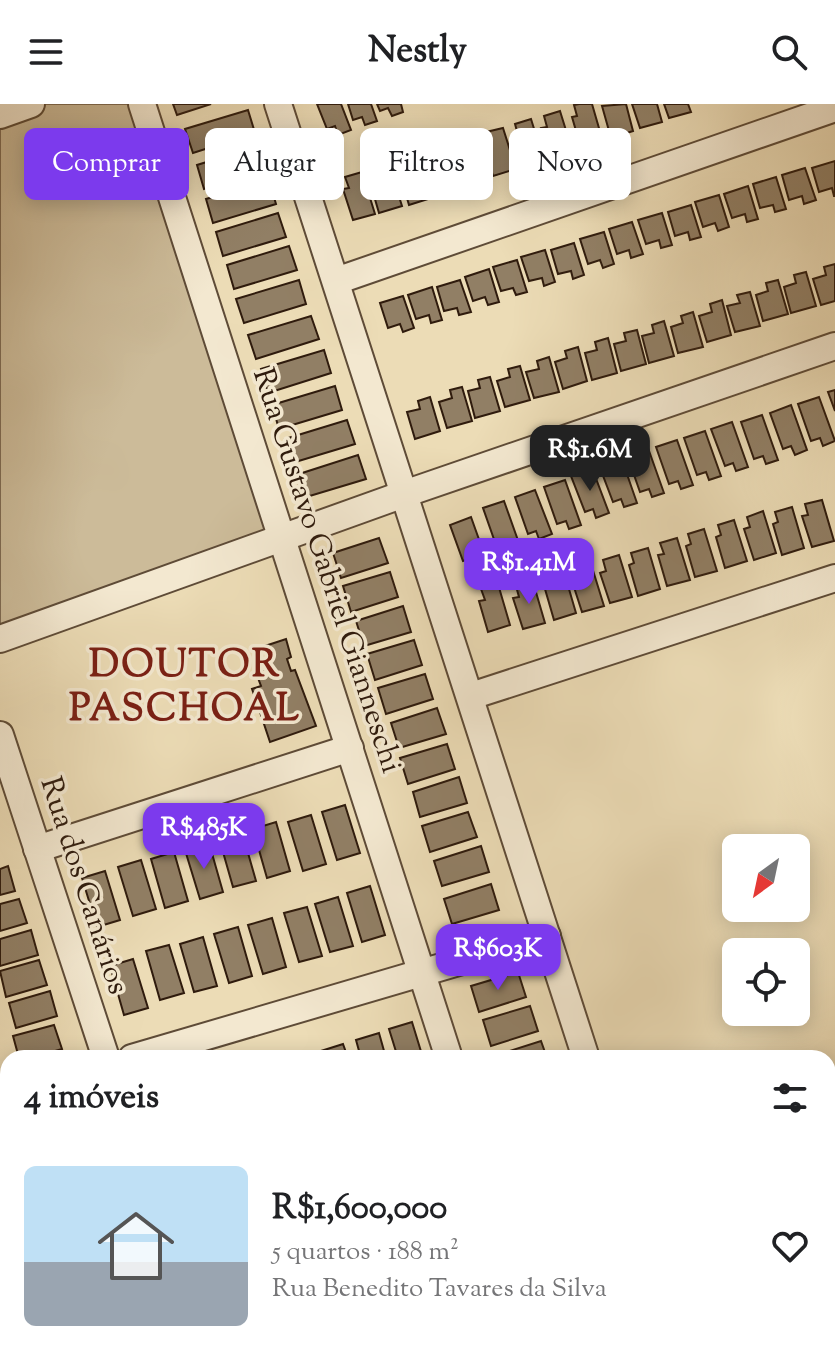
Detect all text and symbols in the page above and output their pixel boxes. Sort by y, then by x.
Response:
text: Nestly [368,26,467,78]
icon: menu [24,30,68,74]
icon: search [767,30,811,74]
chip: Comprar [24,128,189,200]
chip: Alugar [205,128,344,200]
chip: Filtros [360,128,493,200]
chip: Novo [509,128,631,200]
street label: Rua Gustavo Gabriel Gianneschi [240,363,412,779]
pin: R$1.6M [525,425,655,493]
text: R$1.6M [548,432,632,469]
pin: R$1.41M [455,538,603,606]
text: R$1.41M [482,545,576,582]
district label: DOUTOR PASCHOAL [69,640,301,738]
street label: Rua dos Canários [28,772,138,1000]
pin: R$485K [139,803,269,871]
text: R$485K [161,810,247,847]
north arrow [722,834,810,922]
map controls [722,834,810,1026]
pin: R$603K [433,924,563,992]
text: R$603K [454,931,542,968]
button: locate [722,938,810,1026]
text: 4 imóveis [24,1074,159,1123]
icon: filters [768,1076,812,1120]
text: R$1,600,000 [272,1185,447,1234]
icon: home [88,1198,184,1294]
icon: heart [768,1224,812,1268]
text: 5 quartos · 188 m² [272,1234,459,1271]
text: Rua Benedito Tavares da Silva [272,1271,607,1308]

